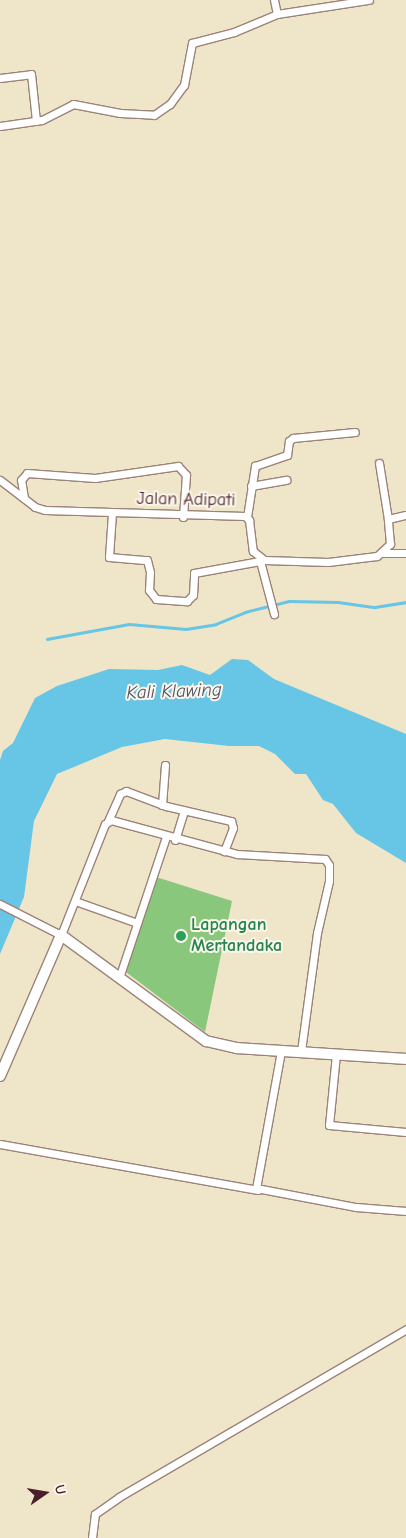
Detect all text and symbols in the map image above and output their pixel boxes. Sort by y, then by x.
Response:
street label: Jalan Adipati [136,488,236,512]
water label: Kali Klawing [126,679,222,705]
place label: Lapangan Mertandaka [191,915,282,958]
marker: Lapangan Mertandaka [175,930,187,942]
north arrow [20,1468,70,1518]
text: U [51,1483,69,1496]

